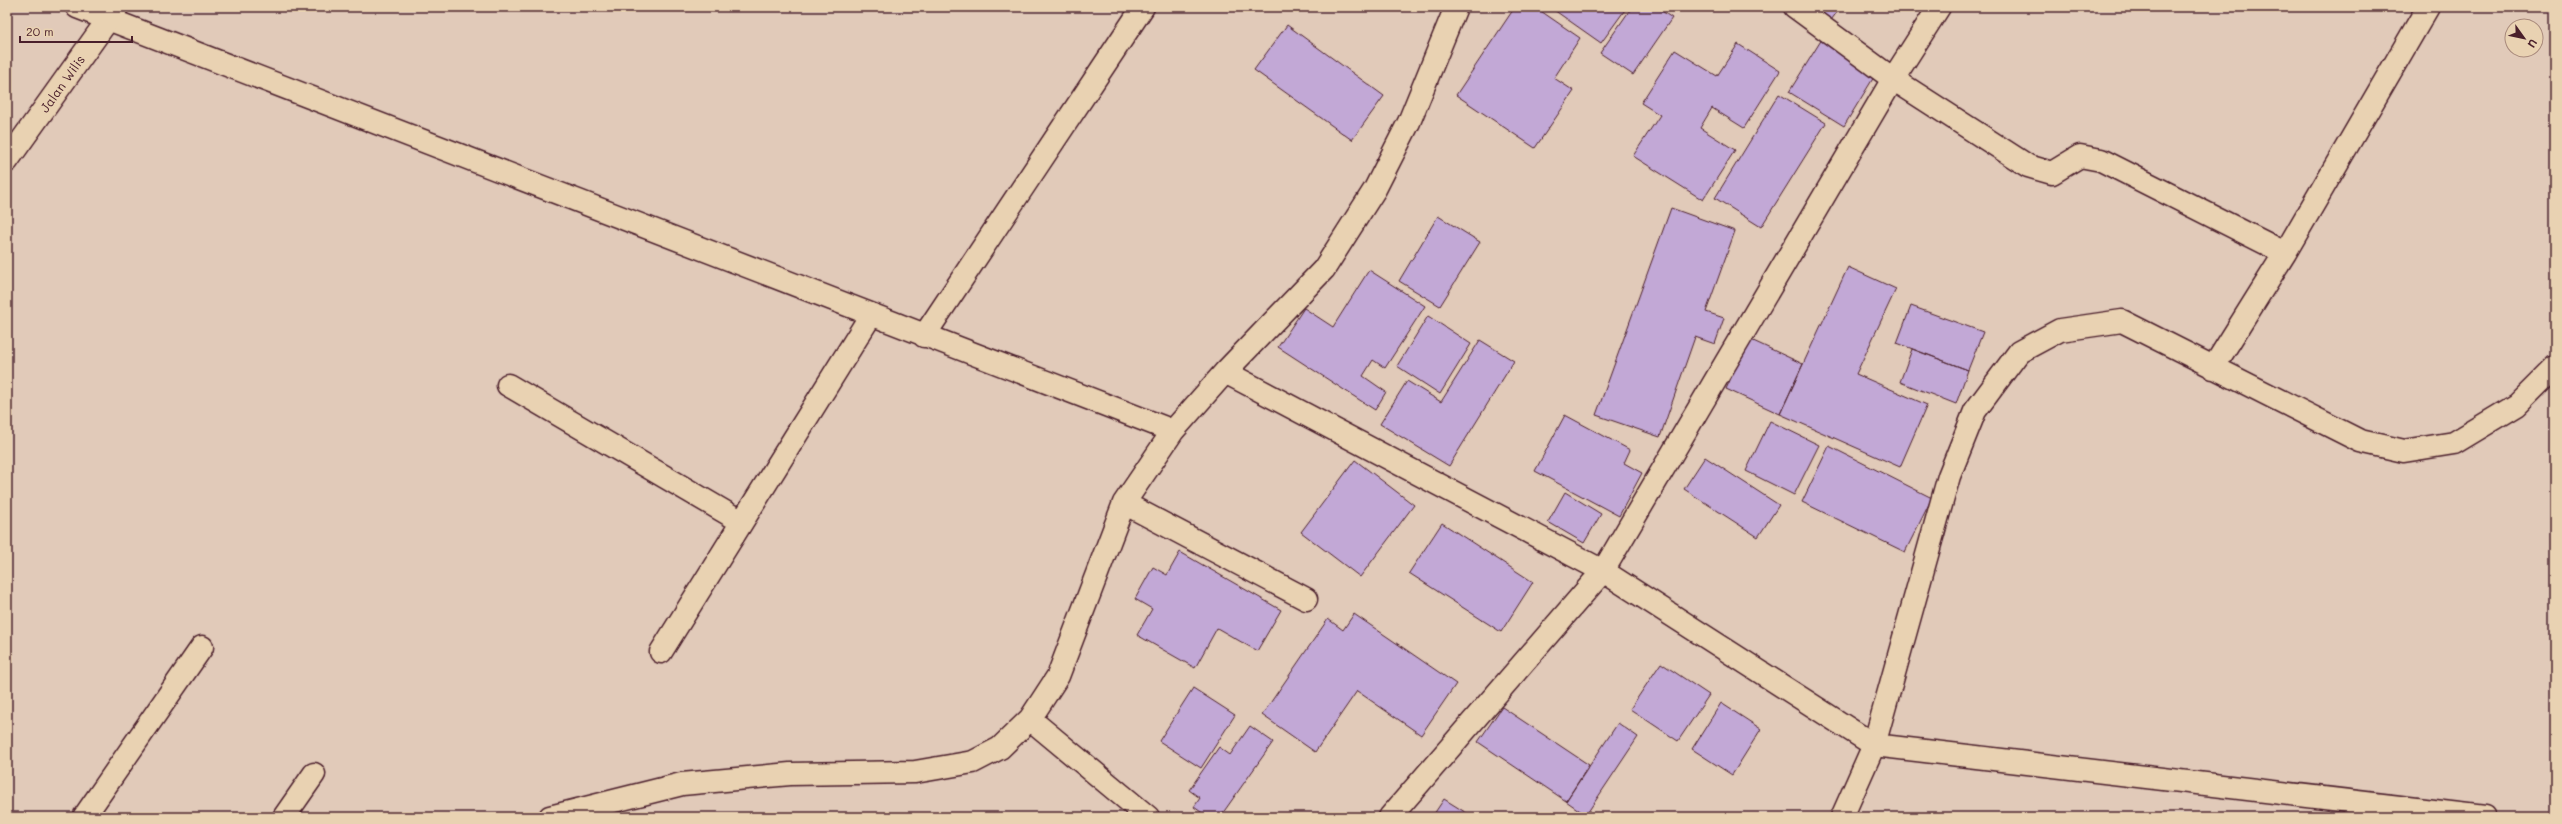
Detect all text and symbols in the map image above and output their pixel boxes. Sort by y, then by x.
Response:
scale bar [20,18,132,44]
north arrow [2504,18,2544,58]
text: 20 m [26,23,54,39]
text: U [2524,36,2541,51]
street label: Jalan Wilis [35,51,88,116]

